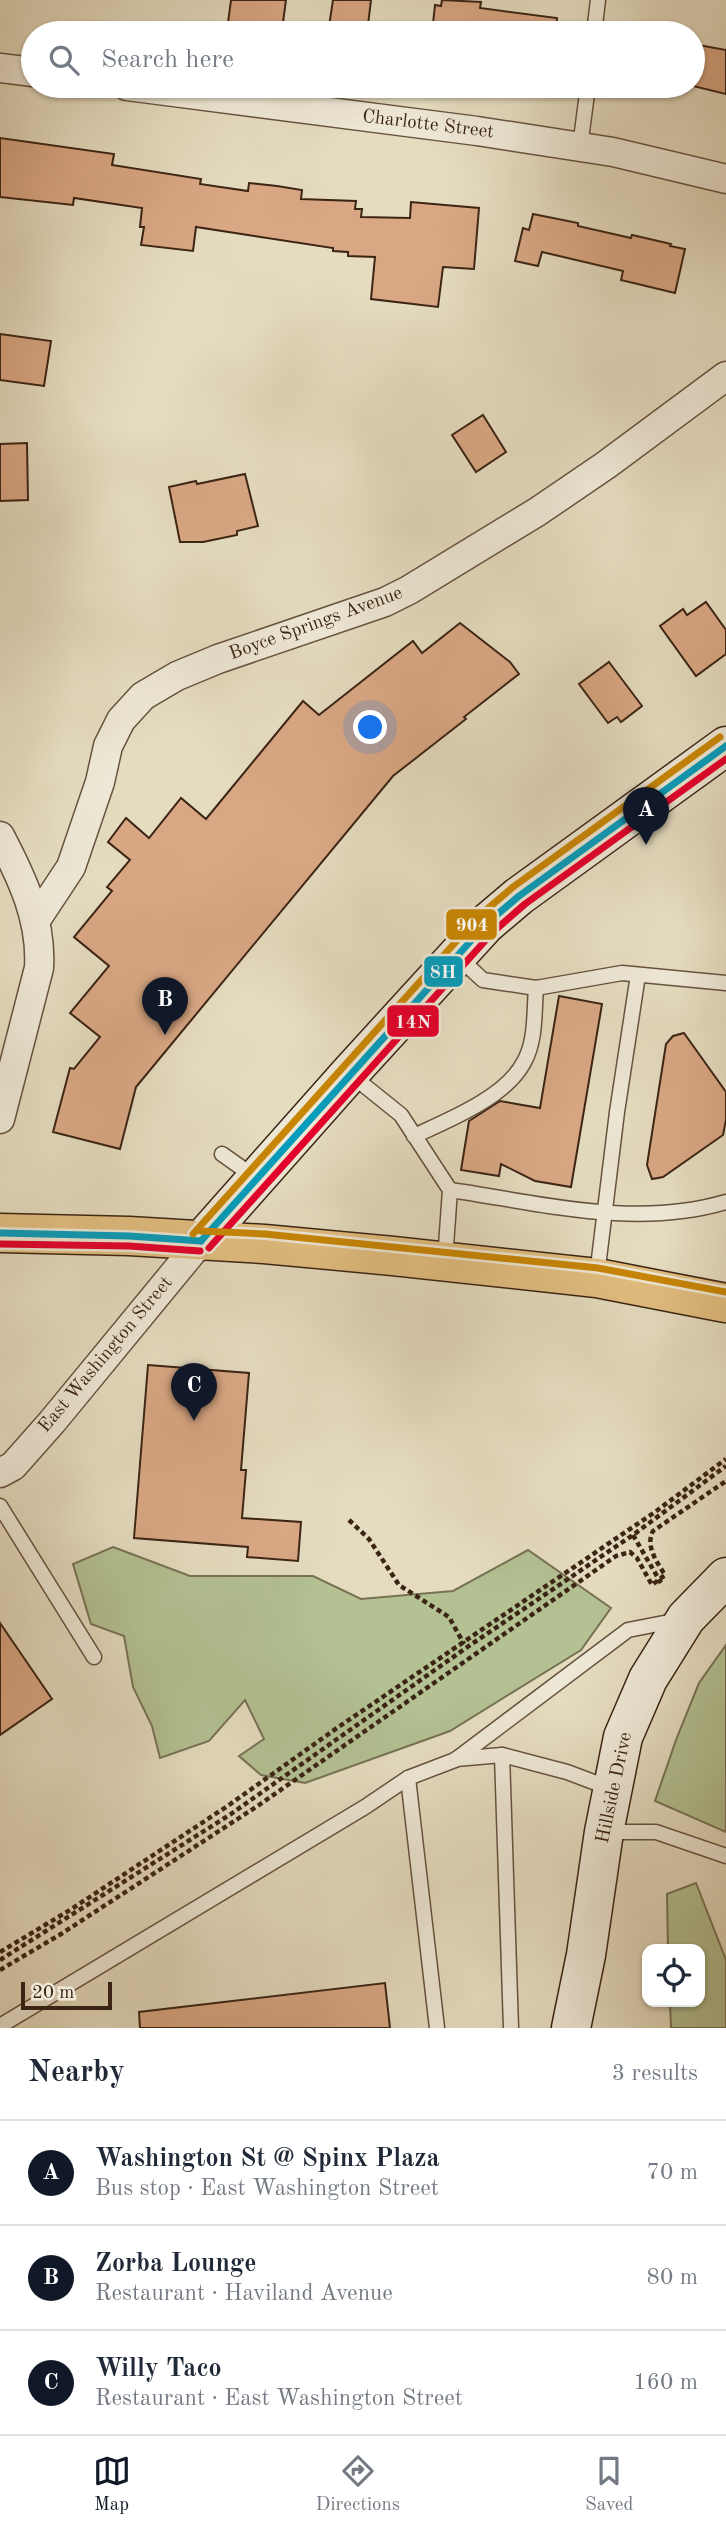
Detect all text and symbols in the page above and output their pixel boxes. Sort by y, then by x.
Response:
search box [21,21,705,98]
icon: search [45,41,83,79]
text: Search here [101,47,234,73]
street label: Charlotte Street [361,107,495,143]
street label: Boyce Springs Avenue [227,584,405,664]
your location [353,710,387,744]
pin: A [623,787,669,845]
line badge: 904 [445,908,498,941]
text: 904 [455,917,489,936]
line badge: 8H [423,955,464,988]
text: 8H [430,964,456,983]
pin: B [142,977,188,1035]
line badge: 14N [386,1004,440,1038]
text: 14N [395,1014,432,1033]
street label: East Washington Street [35,1273,177,1437]
pin: C [171,1363,217,1421]
street label: Hillside Drive [594,1731,636,1845]
map controls [642,1944,705,2007]
button: locate [642,1944,705,2007]
scale bar [21,1979,112,2011]
text: 20 m [32,1984,74,2003]
text: Nearby [28,2058,125,2088]
text: 3 results [612,2062,698,2085]
text: Washington St @ Spinx Plaza [95,2146,440,2172]
text: A [42,2161,60,2184]
text: 70 m [647,2161,698,2184]
text: Bus stop · East Washington Street [95,2177,439,2200]
text: Zorba Lounge [95,2251,257,2277]
text: B [43,2266,59,2289]
text: 80 m [647,2266,698,2289]
text: Restaurant · Haviland Avenue [95,2282,393,2305]
text: Willy Taco [95,2356,222,2382]
text: C [43,2371,59,2394]
text: 160 m [633,2371,698,2394]
text: Restaurant · East Washington Street [95,2387,463,2410]
tab: Map [93,2452,131,2517]
tab: Directions [316,2452,400,2517]
tab: Saved [585,2452,633,2517]

